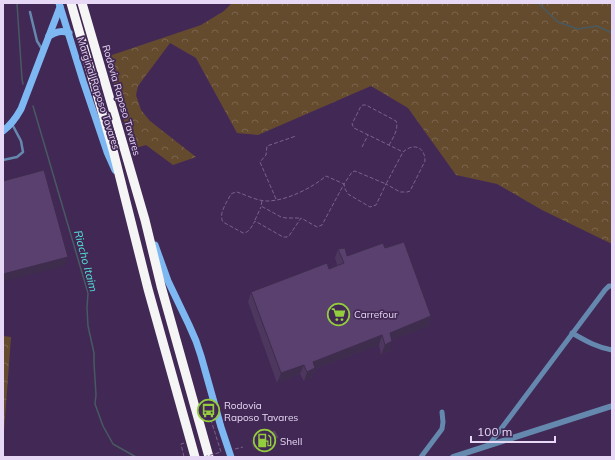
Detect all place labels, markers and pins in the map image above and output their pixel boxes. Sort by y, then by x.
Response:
supermarket icon: Carrefour [325,301,351,327]
place label: Carrefour [354,308,398,321]
bus stop icon: Rodovia Raposo Tavares [195,398,221,424]
place label: Rodovia Raposo Tavares [224,399,298,424]
fuel station icon: Shell [252,428,278,454]
place label: Shell [280,435,302,448]

